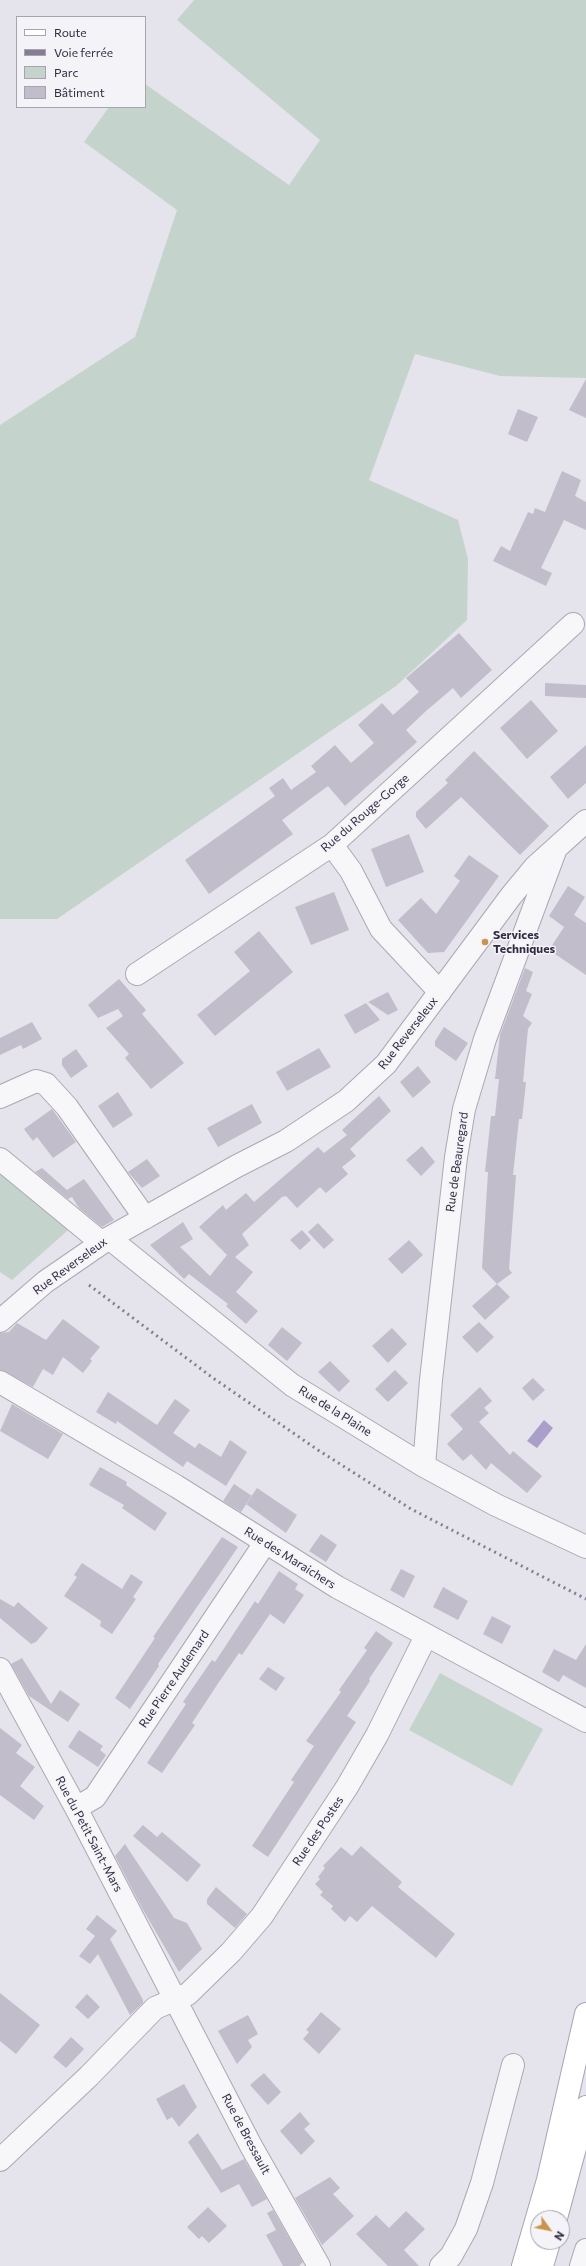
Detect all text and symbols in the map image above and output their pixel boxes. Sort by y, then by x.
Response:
legend [16,16,146,108]
text: Route [54,25,87,39]
text: Voie ferrée [54,45,113,59]
text: Parc [54,65,78,79]
text: Bâtiment [54,85,105,99]
street label: Rue du Rouge-Gorge [318,771,412,855]
place label: Services Techniques [493,928,555,956]
marker: Services Techniques [480,937,490,947]
street label: Rue Reverseleux [375,994,441,1072]
street label: Rue de Beauregard [443,1111,471,1213]
street label: Rue Reverseleux [30,1234,110,1298]
street label: Rue de la Plaine [296,1383,374,1439]
street label: Rue des Maraichers [242,1524,338,1592]
street label: Rue Pierre Audemard [136,1627,212,1731]
street label: Rue du Petit Saint-Mars [52,1774,126,1894]
street label: Rue des Postes [289,1794,347,1868]
street label: Rue de Bressault [219,2091,273,2177]
north arrow [530,2210,570,2250]
text: N [552,2229,567,2243]

